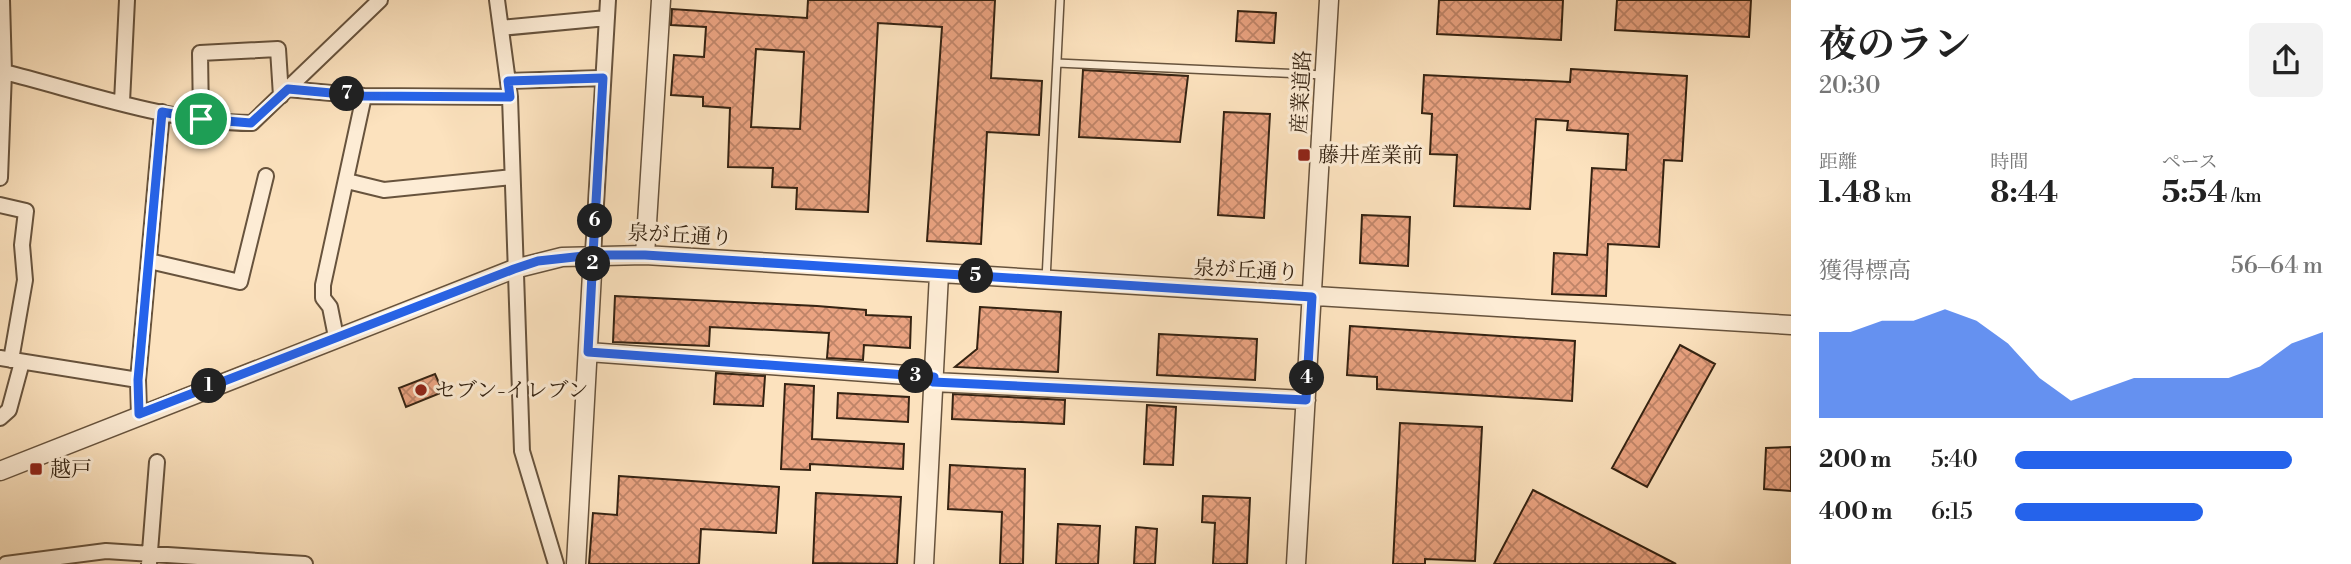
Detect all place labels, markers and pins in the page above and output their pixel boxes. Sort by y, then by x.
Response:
pin: 7 [330,76,364,112]
pin [171,89,231,149]
place label: 藤井産業前 [1318,143,1423,169]
marker: 藤井産業前 [1296,147,1312,163]
pin: 6 [578,204,612,238]
pin: 2 [576,246,610,282]
pin: 5 [958,258,993,294]
pin: 3 [898,358,934,394]
pin: 4 [1290,360,1324,396]
pin: 1 [192,368,227,404]
place label: セブン-イレブン [435,378,589,404]
marker: セブン-イレブン [413,382,429,398]
place label: 越戸 [50,457,92,483]
marker: 越戸 [28,461,44,477]

